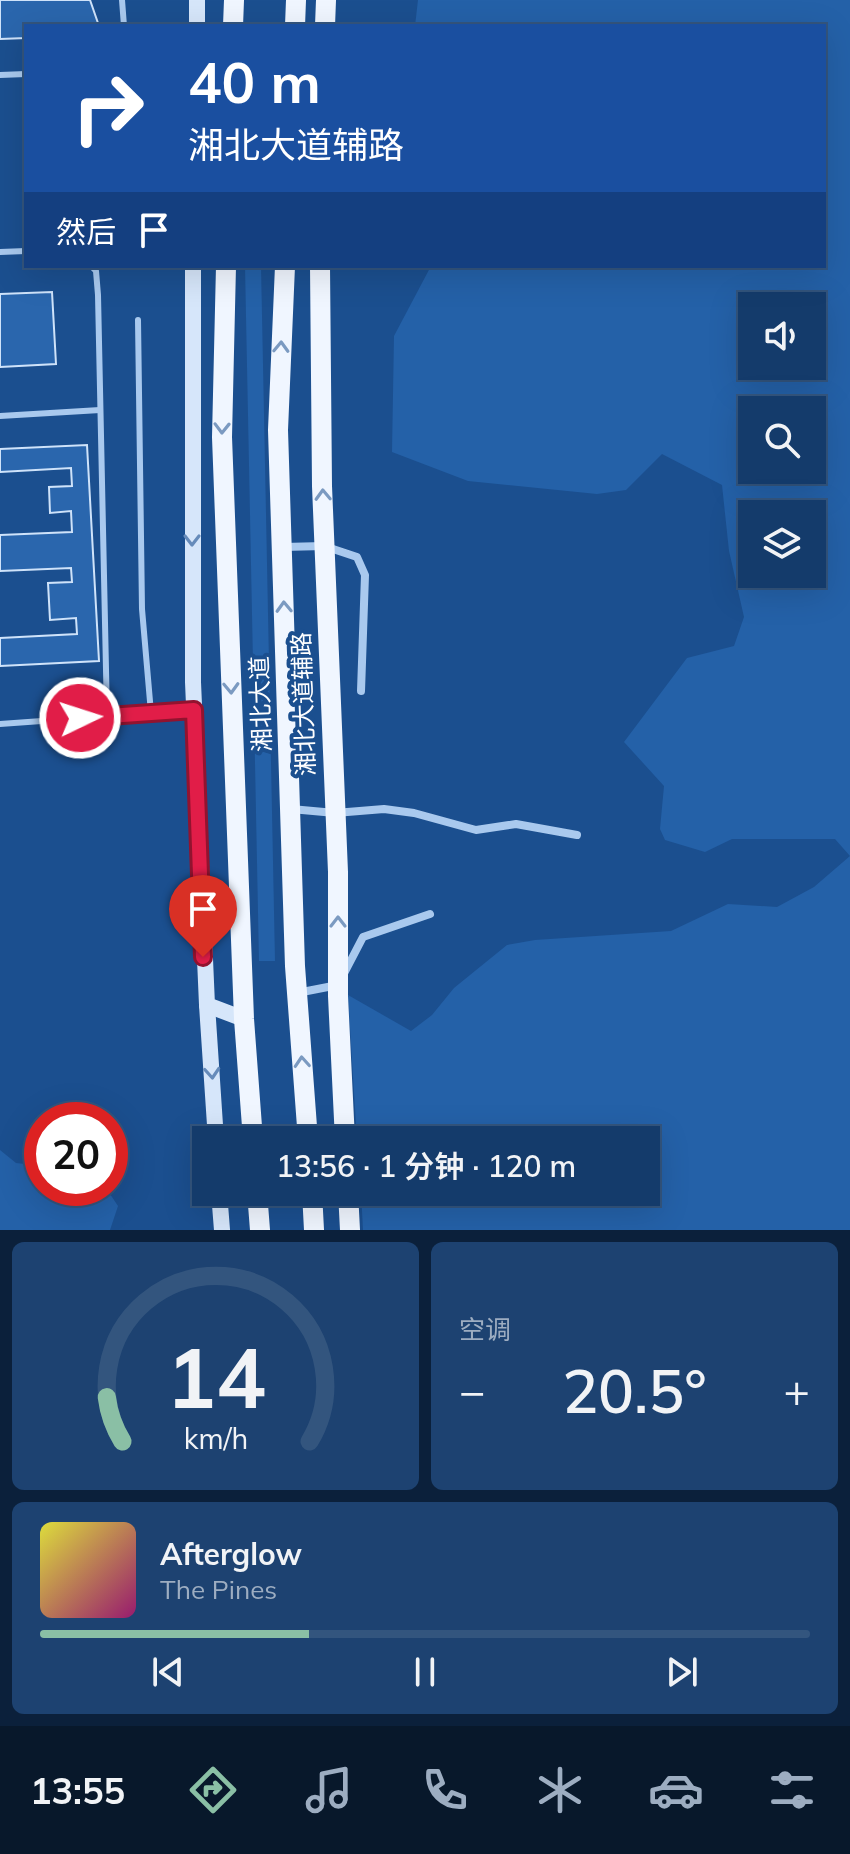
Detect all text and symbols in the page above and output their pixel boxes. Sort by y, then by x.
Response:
text: 40 m [188,47,321,117]
icon: right [56,56,160,160]
text: 湘北大道辅路 [188,122,404,167]
icon: arrive [132,208,176,252]
text: 然后 [56,213,116,251]
map controls [738,292,826,588]
button: sound [738,292,826,380]
one-way arrow [273,340,290,353]
button: search [738,396,826,484]
one-way arrow [213,422,231,435]
one-way arrow [314,488,331,501]
button: layers [738,500,826,588]
one-way arrow [183,534,201,547]
one-way arrow [275,600,292,613]
street label: 湘北大道辅路 [285,632,321,777]
street label: 湘北大道 [243,656,277,753]
position arrow [38,676,122,760]
one-way arrow [223,682,240,695]
pin [169,875,237,957]
icon: arrive [181,887,225,931]
one-way arrow [329,915,347,928]
one-way arrow [294,1055,311,1068]
one-way arrow [203,1067,220,1080]
speed limit sign: 20 [24,1102,128,1206]
text: 13:56 · 1 分钟 · 120 m [276,1147,576,1185]
text: 空调 [459,1313,511,1346]
text: 14 [166,1324,265,1429]
text: 20.5° [562,1353,707,1428]
text: − [459,1363,485,1418]
text: + [784,1363,810,1418]
text: km/h [183,1420,248,1456]
text: Afterglow [160,1535,302,1573]
text: The Pines [160,1573,277,1606]
icon: previous [146,1650,190,1694]
icon: pause [403,1650,447,1694]
icon: next [660,1650,704,1694]
icon: directions [185,1762,241,1818]
icon: music [301,1762,357,1818]
icon: phone [417,1762,473,1818]
icon: climate [532,1762,588,1818]
icon: car [648,1762,704,1818]
icon: filters [764,1762,820,1818]
text: 13:55 [30,1768,125,1813]

